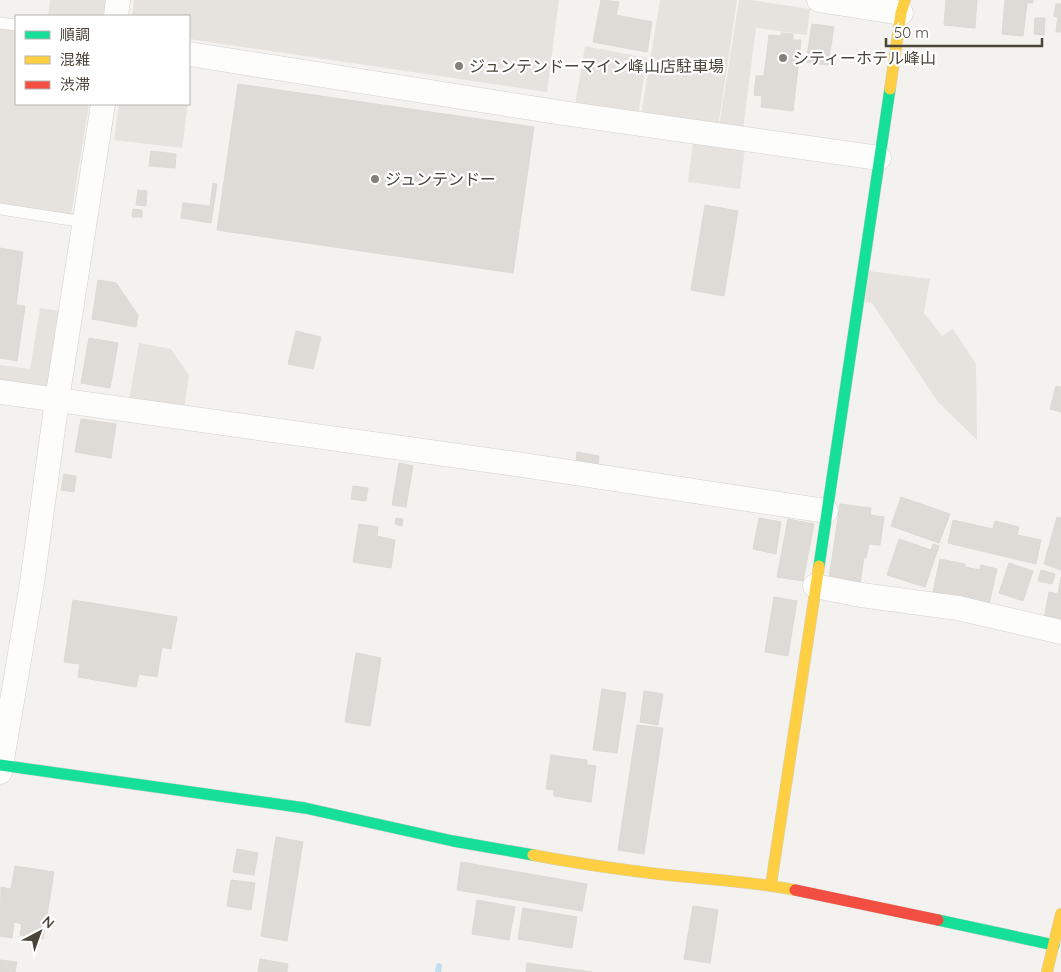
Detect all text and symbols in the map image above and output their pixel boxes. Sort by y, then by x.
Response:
legend [15,15,190,105]
scale bar [886,15,1042,47]
text: 50 m [894,23,929,42]
text: 順調 [60,25,90,44]
place label: シティーホテル峰山 [793,48,936,68]
text: 混雑 [60,50,90,69]
marker: シティーホテル峰山 [777,52,789,64]
place label: ジュンテンドーマイン峰山店駐車場 [469,56,724,76]
marker: ジュンテンドーマイン峰山店駐車場 [453,60,465,72]
text: 渋滞 [60,75,90,94]
place label: ジュンテンドー [385,169,496,189]
marker: ジュンテンドー [369,173,381,185]
north arrow [15,907,65,957]
text: N [39,912,58,932]

